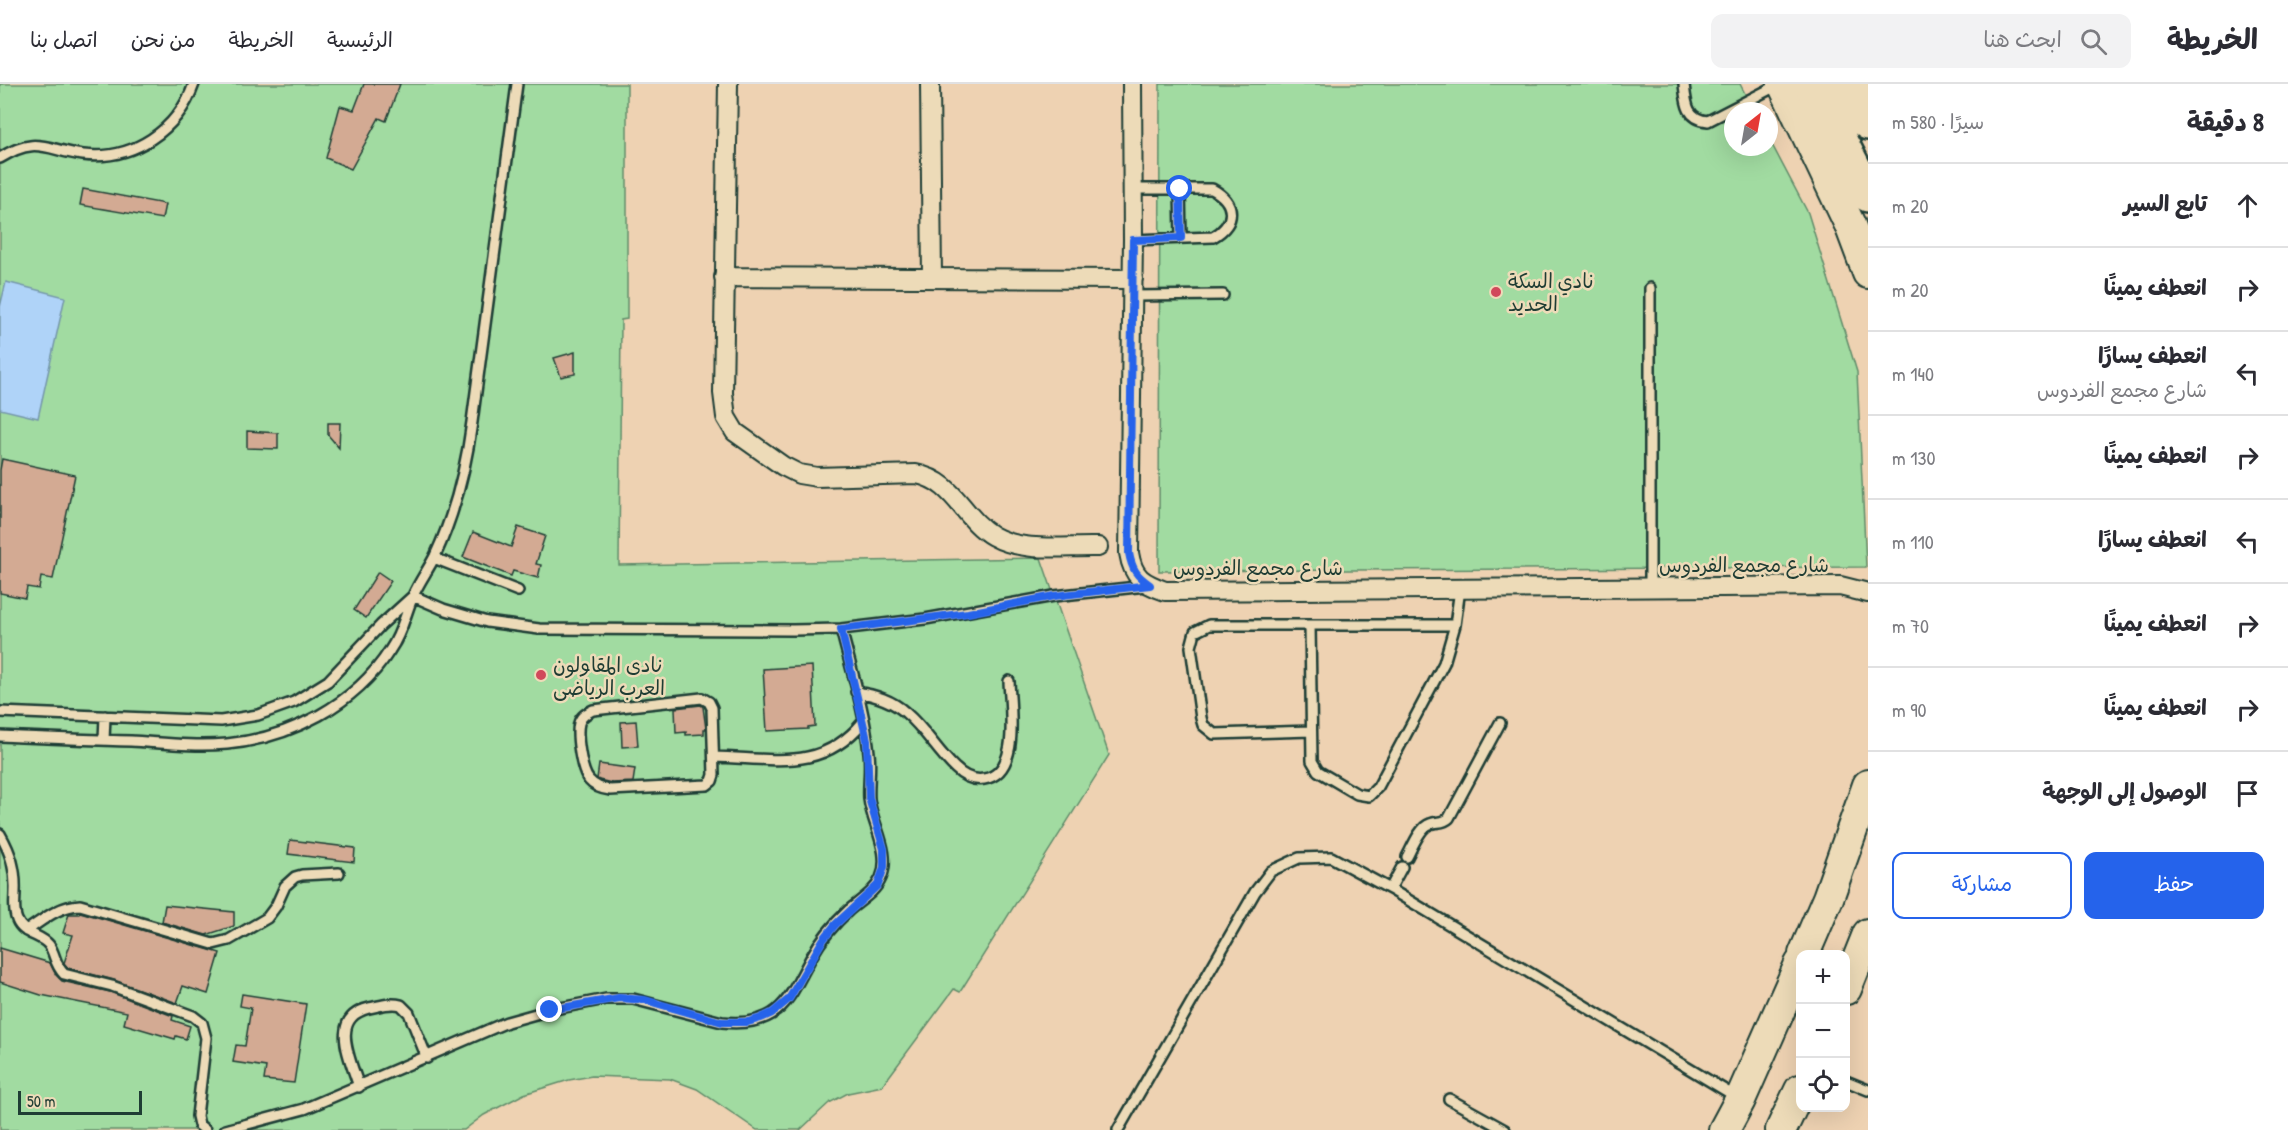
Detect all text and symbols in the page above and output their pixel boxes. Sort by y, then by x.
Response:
search box [1711,14,2131,68]
text: الخريطة [2167,20,2258,58]
text: ابحث هنا [1983,24,2062,54]
text: اتصل بنا [30,25,98,54]
text: من نحن [131,25,195,54]
text: الخريطة [228,25,294,54]
text: الرئيسية [327,25,393,54]
icon: search [2077,25,2110,58]
north arrow [1724,102,1778,156]
text: 8 دقيقة [2187,104,2264,139]
text: سيرًا · 580 m [1892,108,1984,135]
route start [1166,175,1192,201]
text: تابع السير [2124,188,2207,218]
icon: ahead [2231,189,2264,222]
text: 20 m [1892,192,1929,219]
place label: نادي السكة الحديد [1508,267,1594,317]
text: انعطف يمينًا [2104,272,2207,302]
icon: right [2231,273,2264,306]
text: 20 m [1892,276,1929,303]
marker: نادي السكة الحديد [1489,285,1503,299]
text: انعطف يسارًا [2098,340,2207,370]
icon: left [2231,357,2264,390]
text: 140 m [1892,360,1934,387]
text: شارع مجمع الفردوس [2037,376,2207,403]
text: انعطف يمينًا [2104,440,2207,470]
icon: right [2231,441,2264,474]
text: 130 m [1892,444,1935,471]
text: انعطف يسارًا [2098,524,2207,554]
icon: left [2231,525,2264,558]
text: 110 m [1892,528,1934,555]
street label: شارع مجمع الفردوس [1659,551,1829,580]
street label: شارع مجمع الفردوس [1173,554,1343,583]
text: انعطف يمينًا [2104,608,2207,638]
icon: right [2231,609,2264,642]
text: 70 m [1892,612,1929,639]
place label: نادى المقاولون العرب الرياضى [553,651,665,701]
marker: نادى المقاولون العرب الرياضى [534,668,548,682]
text: انعطف يمينًا [2104,692,2207,722]
icon: right [2231,693,2264,726]
text: 90 m [1892,696,1927,723]
text: الوصول إلى الوجهة [2042,776,2207,806]
icon: arrive [2231,777,2264,810]
button: مشاركة [1892,852,2072,919]
button: حفظ [2084,852,2264,919]
map controls [1796,950,1850,1112]
button: + [1796,950,1850,1004]
route end [536,996,562,1022]
button: − [1796,1004,1850,1058]
button: locate [1796,1058,1850,1112]
scale bar [18,1088,142,1116]
text: 50 m [27,1090,56,1112]

